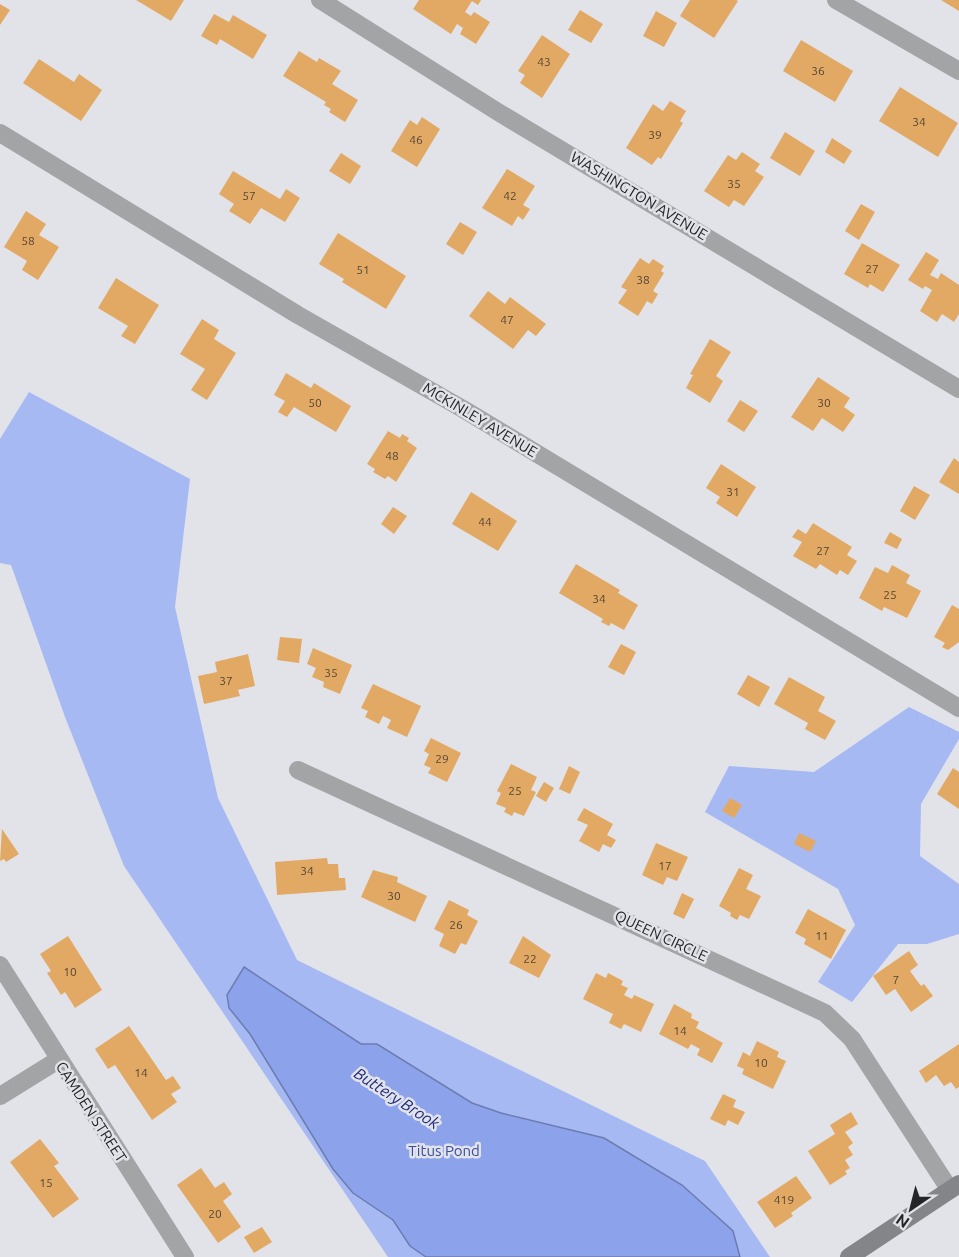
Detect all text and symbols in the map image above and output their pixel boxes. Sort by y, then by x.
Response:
house number: 43 [537,55,551,68]
house number: 36 [811,64,825,77]
house number: 34 [912,115,926,128]
house number: 39 [648,128,662,141]
house number: 46 [409,133,423,146]
street label: WASHINGTON AVENUE [568,148,711,243]
house number: 35 [727,177,741,190]
house number: 57 [242,189,256,202]
house number: 42 [503,189,517,202]
house number: 58 [21,234,35,247]
house number: 27 [865,262,879,275]
house number: 51 [356,263,370,276]
house number: 38 [636,273,650,286]
house number: 47 [500,313,514,326]
street label: MCKINLEY AVENUE [420,379,541,460]
house number: 50 [308,396,322,409]
house number: 30 [817,396,831,409]
house number: 48 [385,449,399,462]
house number: 31 [726,485,740,498]
house number: 44 [478,515,492,528]
house number: 27 [816,544,830,557]
house number: 25 [883,588,897,601]
house number: 34 [592,592,606,605]
house number: 35 [324,666,338,679]
house number: 37 [219,674,233,687]
house number: 29 [435,752,449,765]
house number: 25 [508,784,522,797]
house number: 17 [658,859,672,872]
house number: 34 [300,864,314,877]
house number: 30 [387,889,401,902]
street label: QUEEN CIRCLE [612,907,710,964]
house number: 26 [449,918,463,931]
house number: 11 [815,929,829,942]
house number: 22 [523,952,537,965]
house number: 10 [63,965,77,978]
house number: 7 [893,973,899,986]
house number: 14 [673,1024,687,1037]
house number: 10 [754,1056,768,1069]
street label: CAMDEN STREET [53,1058,131,1166]
water label: Buttery Brook [351,1064,444,1133]
house number: 14 [134,1066,148,1079]
park label: Titus Pond [408,1142,480,1159]
house number: 15 [39,1176,53,1189]
north arrow [881,1179,941,1239]
house number: 419 [774,1193,794,1206]
house number: 20 [208,1207,222,1220]
text: N [892,1210,912,1232]

